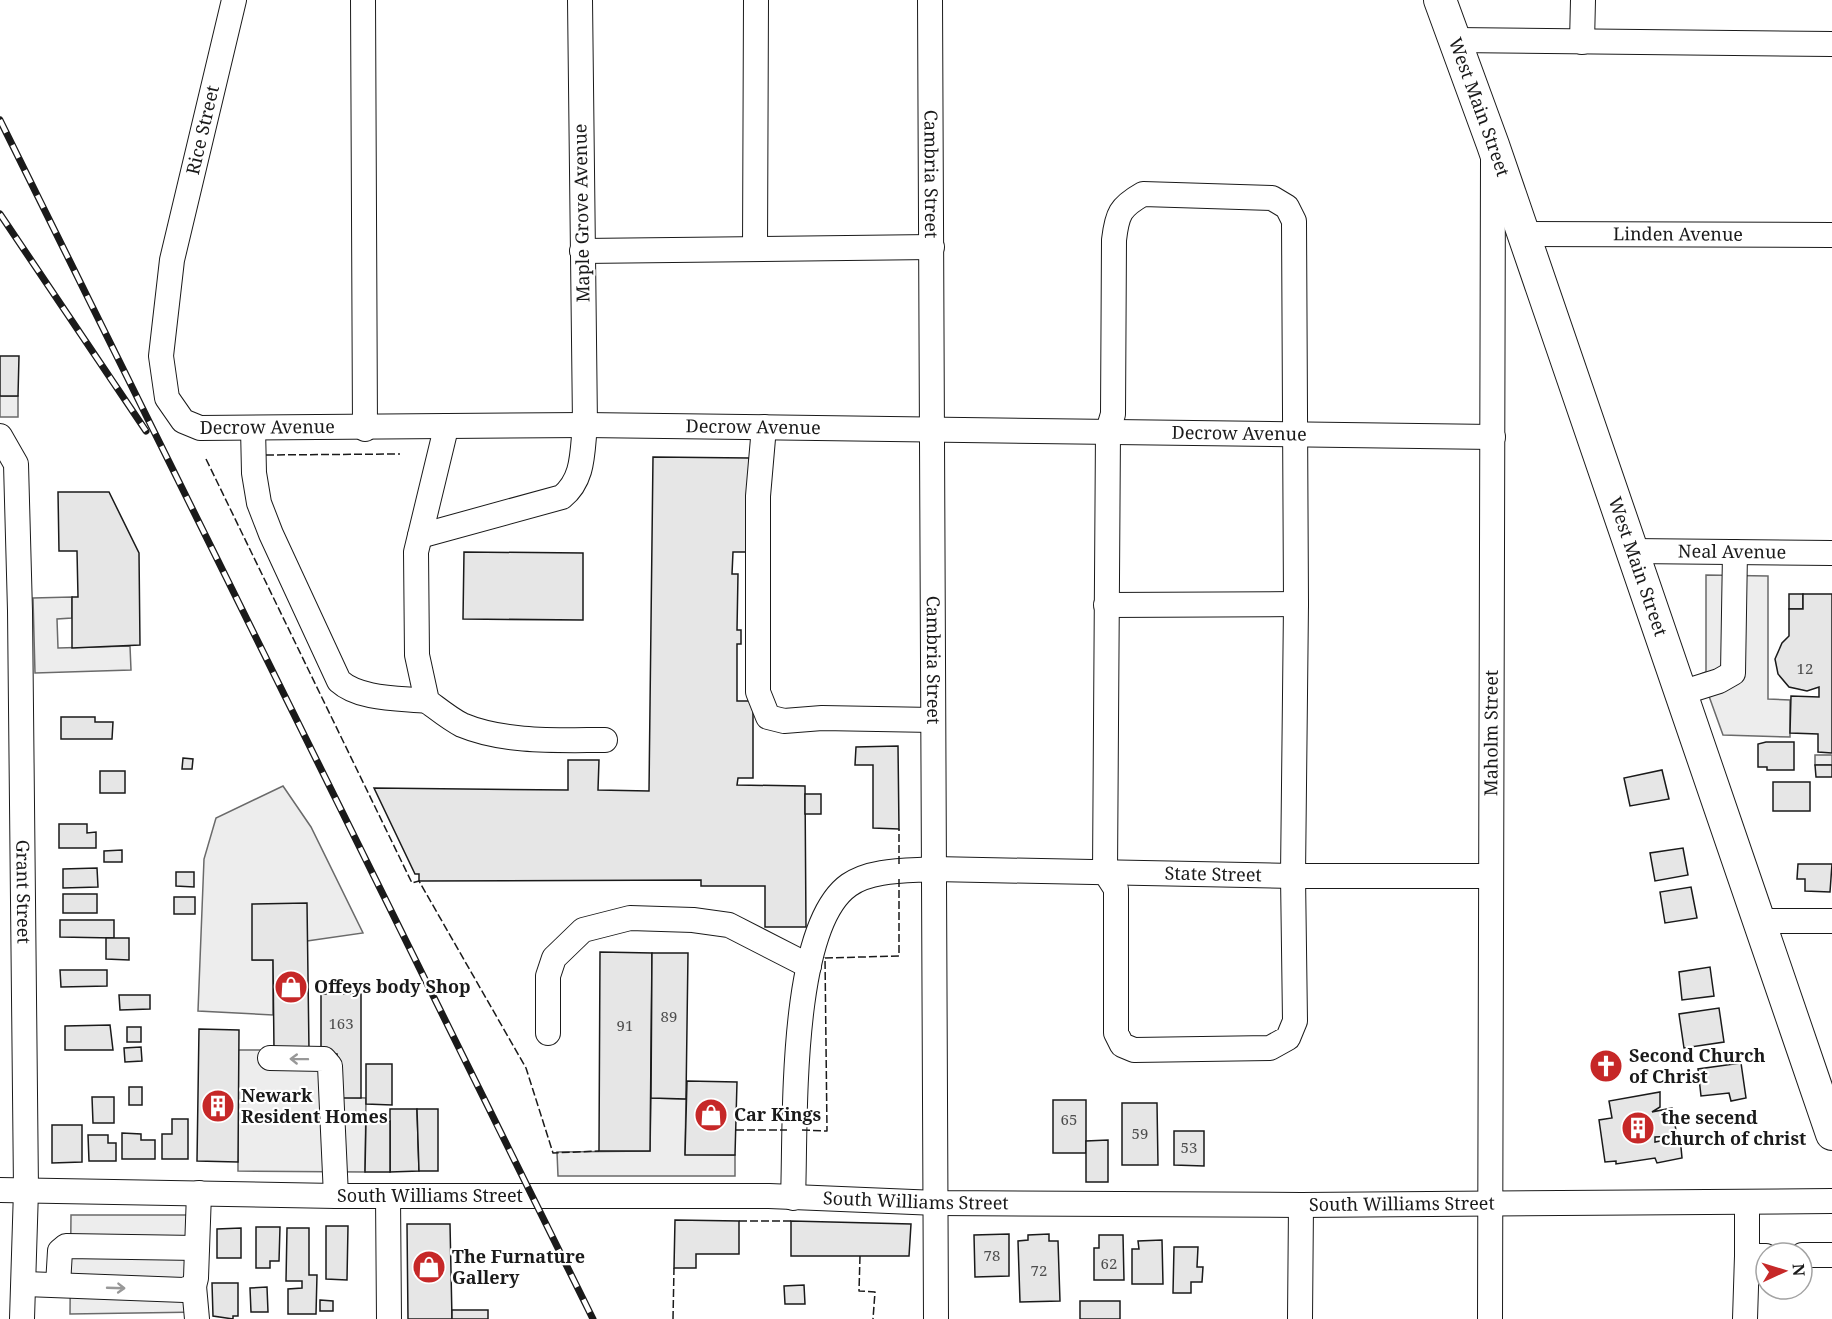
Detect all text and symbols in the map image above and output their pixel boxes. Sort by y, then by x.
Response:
street label: West Main Street [1444,34,1516,179]
street label: Rice Street [180,83,224,177]
street label: Cambria Street [919,110,944,238]
street label: Maple Grove Avenue [567,123,595,303]
street label: Linden Avenue [1613,221,1743,246]
street label: Decrow Avenue [686,413,821,439]
street label: Decrow Avenue [200,414,335,439]
street label: Decrow Avenue [1171,420,1307,446]
street label: West Main Street [1603,493,1673,639]
street label: Neal Avenue [1678,538,1786,564]
street label: Cambria Street [922,596,946,724]
house number: 12 [1797,658,1813,678]
street label: Maholm Street [1478,670,1503,796]
street label: Grant Street [11,840,36,944]
street label: State Street [1164,860,1262,886]
shop icon: Offeys body Shop [273,969,309,1005]
place label: Offeys body Shop [314,974,471,998]
house number: 89 [661,1006,677,1026]
house number: 163 [328,1013,354,1033]
house number: 91 [617,1015,633,1035]
place label: Second Church of Christ [1629,1043,1766,1088]
church icon: Second Church of Christ [1588,1048,1624,1084]
one-way arrow [290,1053,310,1064]
place label: Newark Resident Homes [241,1083,388,1128]
building icon: Newark Resident Homes [200,1088,236,1124]
shop icon: Car Kings [693,1097,729,1133]
place label: Car Kings [734,1102,822,1126]
place label: the secend church of christ [1661,1105,1806,1150]
house number: 65 [1061,1109,1077,1129]
building icon: the secend church of christ [1620,1110,1656,1146]
house number: 59 [1132,1123,1148,1143]
house number: 53 [1181,1137,1197,1157]
street label: South Williams Street [337,1183,523,1207]
street label: South Williams Street [822,1185,1009,1214]
street label: South Williams Street [1309,1191,1495,1216]
north arrow [1754,1241,1814,1301]
place label: The Furnature Gallery [452,1244,585,1289]
house number: 78 [984,1245,1000,1265]
shop icon: The Furnature Gallery [411,1249,447,1285]
house number: 62 [1101,1253,1117,1273]
house number: 72 [1031,1260,1047,1280]
text: N [1788,1263,1810,1277]
one-way arrow [106,1282,126,1293]

